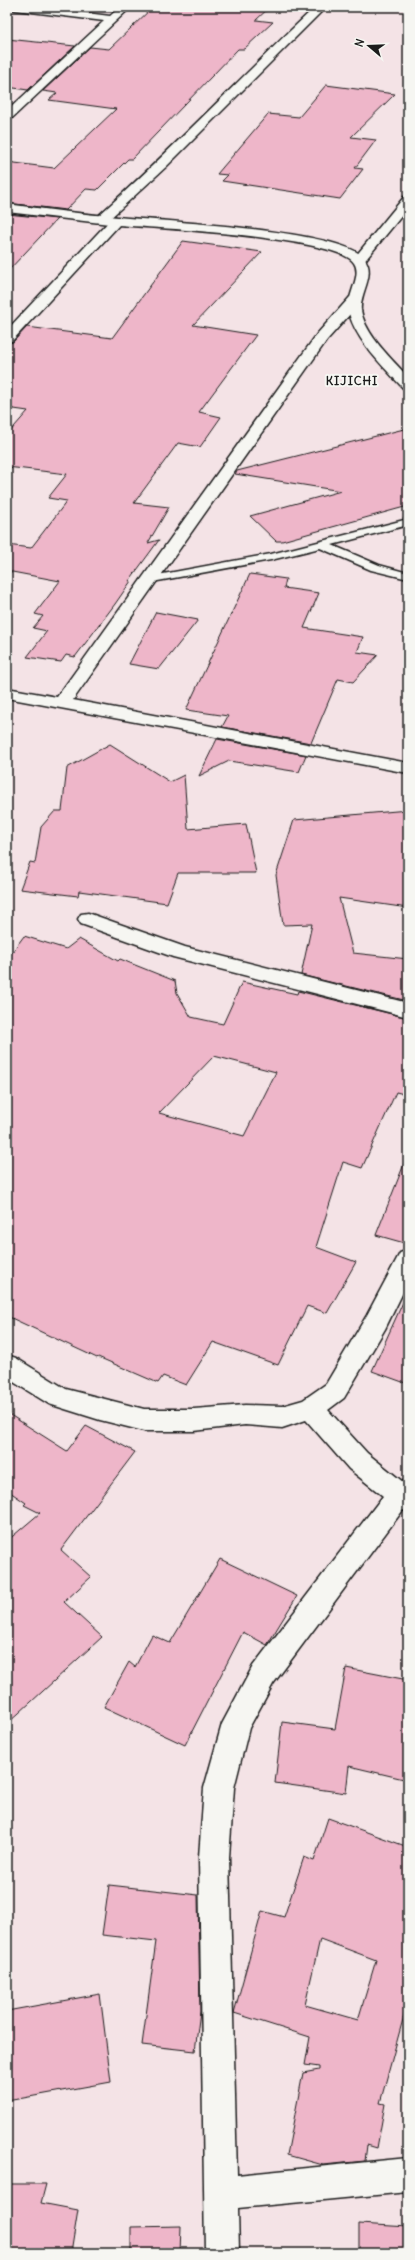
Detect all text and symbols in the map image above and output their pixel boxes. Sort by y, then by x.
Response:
north arrow [349,26,389,66]
text: N [352,37,367,49]
district label: KIJICHI [326,373,378,388]

